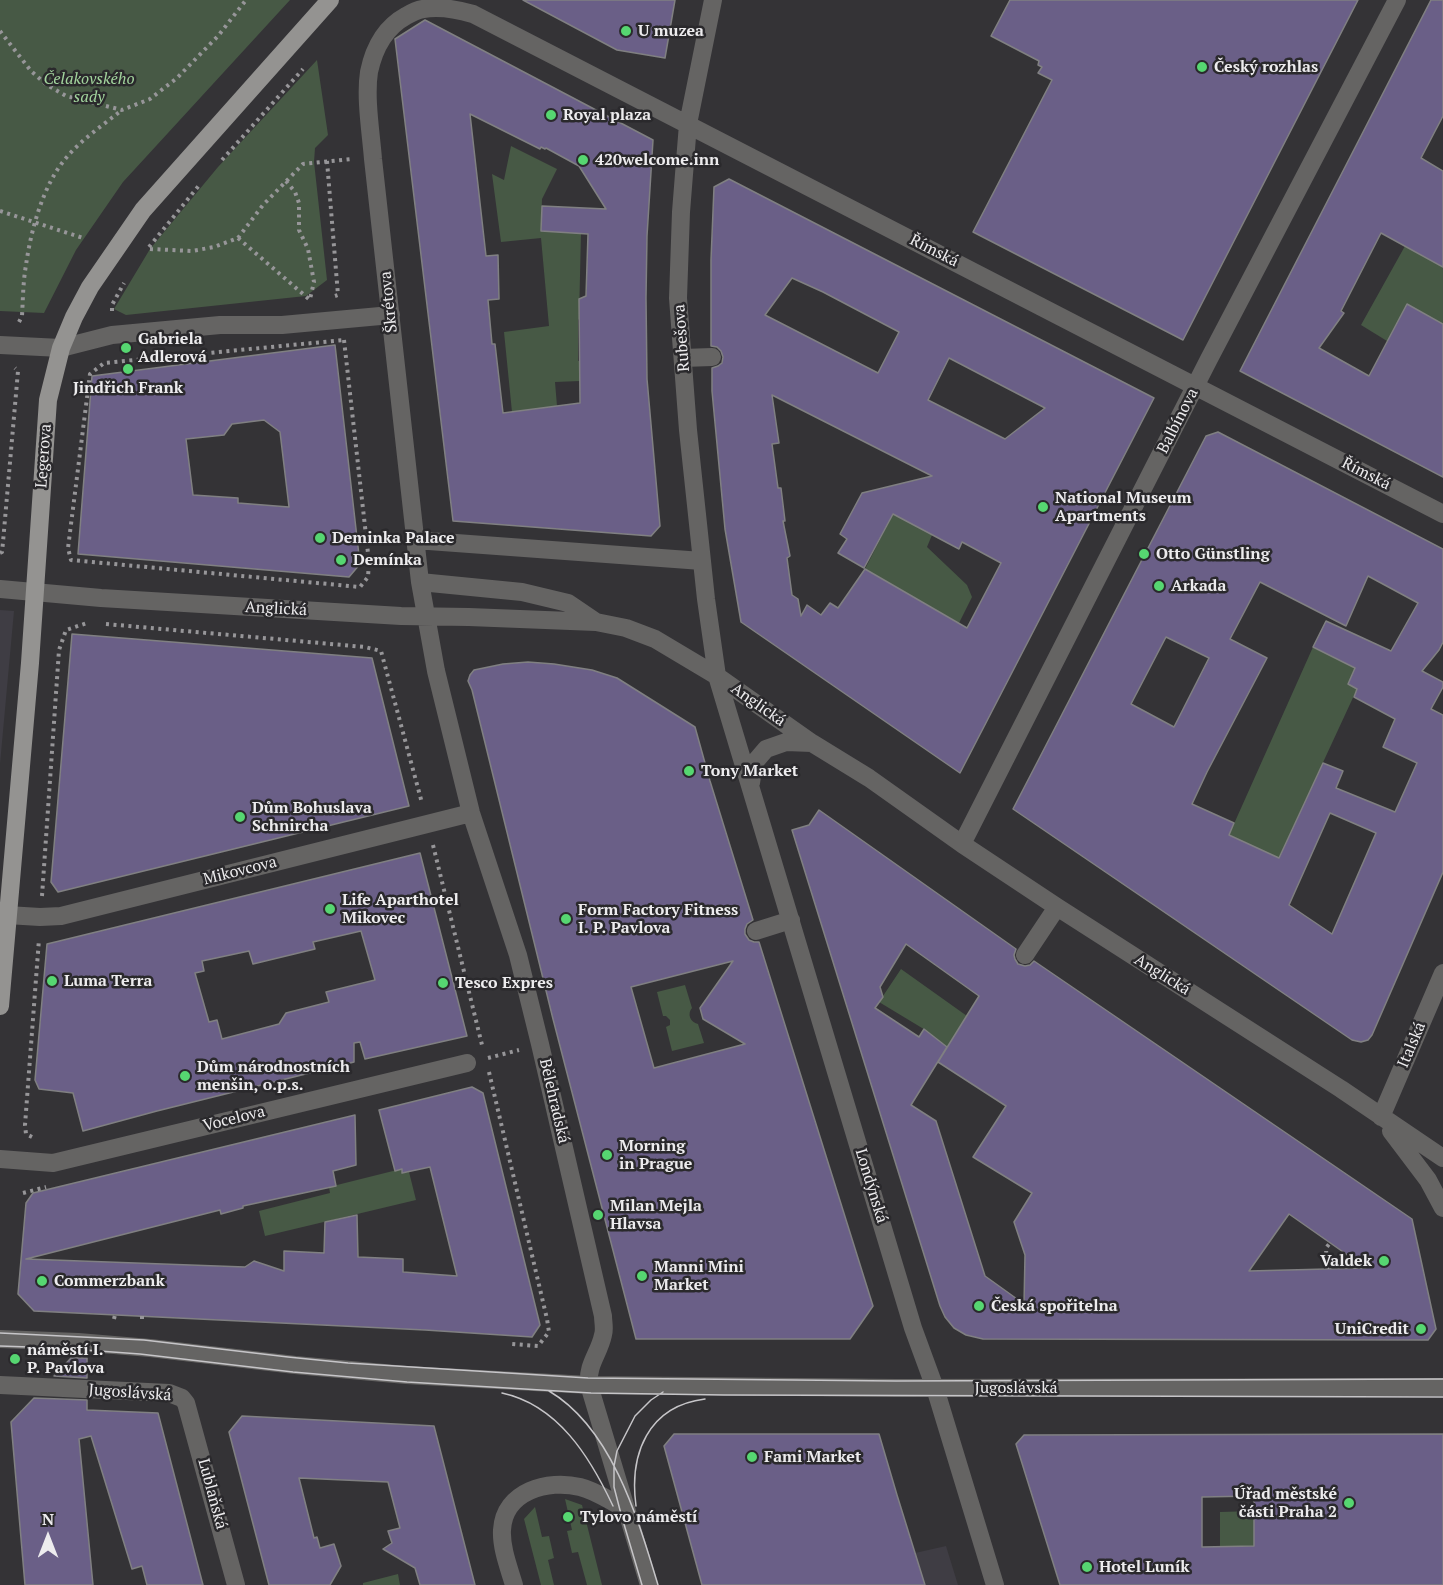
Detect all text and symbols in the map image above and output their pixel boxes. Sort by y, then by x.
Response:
place label: U muzea [638,21,704,41]
marker: U muzea [619,24,633,38]
place label: Český rozhlas [1214,57,1318,77]
marker: Český rozhlas [1195,60,1209,74]
park label: Čelakovského sady [43,69,135,107]
place label: Royal plaza [563,105,651,125]
marker: Royal plaza [544,108,558,122]
place label: 420welcome.inn [595,150,719,170]
marker: 420welcome.inn [576,153,590,167]
street label: Římská [906,231,962,271]
street label: Škrétova [376,270,402,334]
street label: Rubešova [670,304,694,372]
place label: Gabriela Adlerová [138,329,207,367]
marker: Gabriela Adlerová [119,341,133,355]
marker: Jindřich Frank [121,362,135,376]
place label: Jindřich Frank [73,378,183,398]
street label: Balbínova [1153,385,1203,457]
street label: Legerova [32,423,56,489]
street label: Římská [1338,454,1394,494]
place label: National Museum Apartments [1055,488,1191,526]
marker: National Museum Apartments [1036,500,1050,514]
place label: Deminka Palace [332,528,455,548]
marker: Deminka Palace [313,531,327,545]
place label: Otto Günstling [1156,544,1270,564]
marker: Otto Günstling [1137,547,1151,561]
place label: Demínka [353,550,422,570]
marker: Demínka [334,553,348,567]
place label: Arkada [1171,576,1226,596]
marker: Arkada [1152,579,1166,593]
street label: Anglická [244,598,308,620]
street label: Anglická [727,679,789,731]
place label: Tony Market [701,761,798,781]
marker: Tony Market [682,764,696,778]
place label: Dům Bohuslava Schnircha [252,798,372,836]
marker: Dům Bohuslava Schnircha [233,810,247,824]
street label: Mikovcova [201,853,279,889]
place label: Life Aparthotel Mikovec [342,890,459,928]
place label: Form Factory Fitness I. P. Pavlova [578,900,738,938]
marker: Life Aparthotel Mikovec [323,902,337,916]
marker: Form Factory Fitness I. P. Pavlova [559,912,573,926]
street label: Anglická [1131,950,1193,1000]
place label: Luma Terra [64,971,152,991]
place label: Tesco Expres [455,973,553,993]
marker: Luma Terra [45,974,59,988]
marker: Tesco Expres [436,976,450,990]
street label: Italská [1394,1019,1430,1071]
place label: Dům národnostních menšin, o.p.s. [197,1057,350,1095]
street label: Bělehradská [535,1057,573,1145]
marker: Dům národnostních menšin, o.p.s. [178,1069,192,1083]
street label: Vocelova [201,1102,267,1136]
place label: Morning in Prague [619,1136,692,1174]
street label: Londýnská [851,1146,891,1226]
marker: Morning in Prague [600,1148,614,1162]
place label: Milan Mejla Hlavsa [610,1196,702,1234]
marker: Milan Mejla Hlavsa [591,1208,605,1222]
place label: Valdek [1320,1251,1372,1271]
marker: Valdek [1377,1254,1391,1268]
place label: Manni Mini Market [654,1257,744,1295]
marker: Manni Mini Market [635,1269,649,1283]
place label: Commerzbank [54,1271,165,1291]
marker: Commerzbank [35,1274,49,1288]
place label: Česká spořitelna [991,1296,1118,1316]
marker: Česká spořitelna [972,1299,986,1313]
place label: UniCredit [1335,1319,1409,1339]
marker: UniCredit [1414,1322,1428,1336]
place label: náměstí I. P. Pavlova [27,1340,104,1378]
marker: náměstí I. P. Pavlova [8,1352,22,1366]
street label: Jugoslávská [974,1378,1058,1398]
street label: Jugoslávská [88,1381,172,1405]
place label: Fami Market [764,1447,861,1467]
marker: Fami Market [745,1450,759,1464]
street label: Lublaňská [193,1457,231,1531]
place label: Úřad městské části Praha 2 [1234,1484,1337,1522]
marker: Úřad městské části Praha 2 [1342,1496,1356,1510]
north arrow [18,1507,78,1567]
place label: Tylovo náměstí [580,1507,697,1527]
text: N [42,1508,54,1530]
marker: Tylovo náměstí [561,1510,575,1524]
place label: Hotel Luník [1099,1557,1190,1577]
marker: Hotel Luník [1080,1560,1094,1574]

